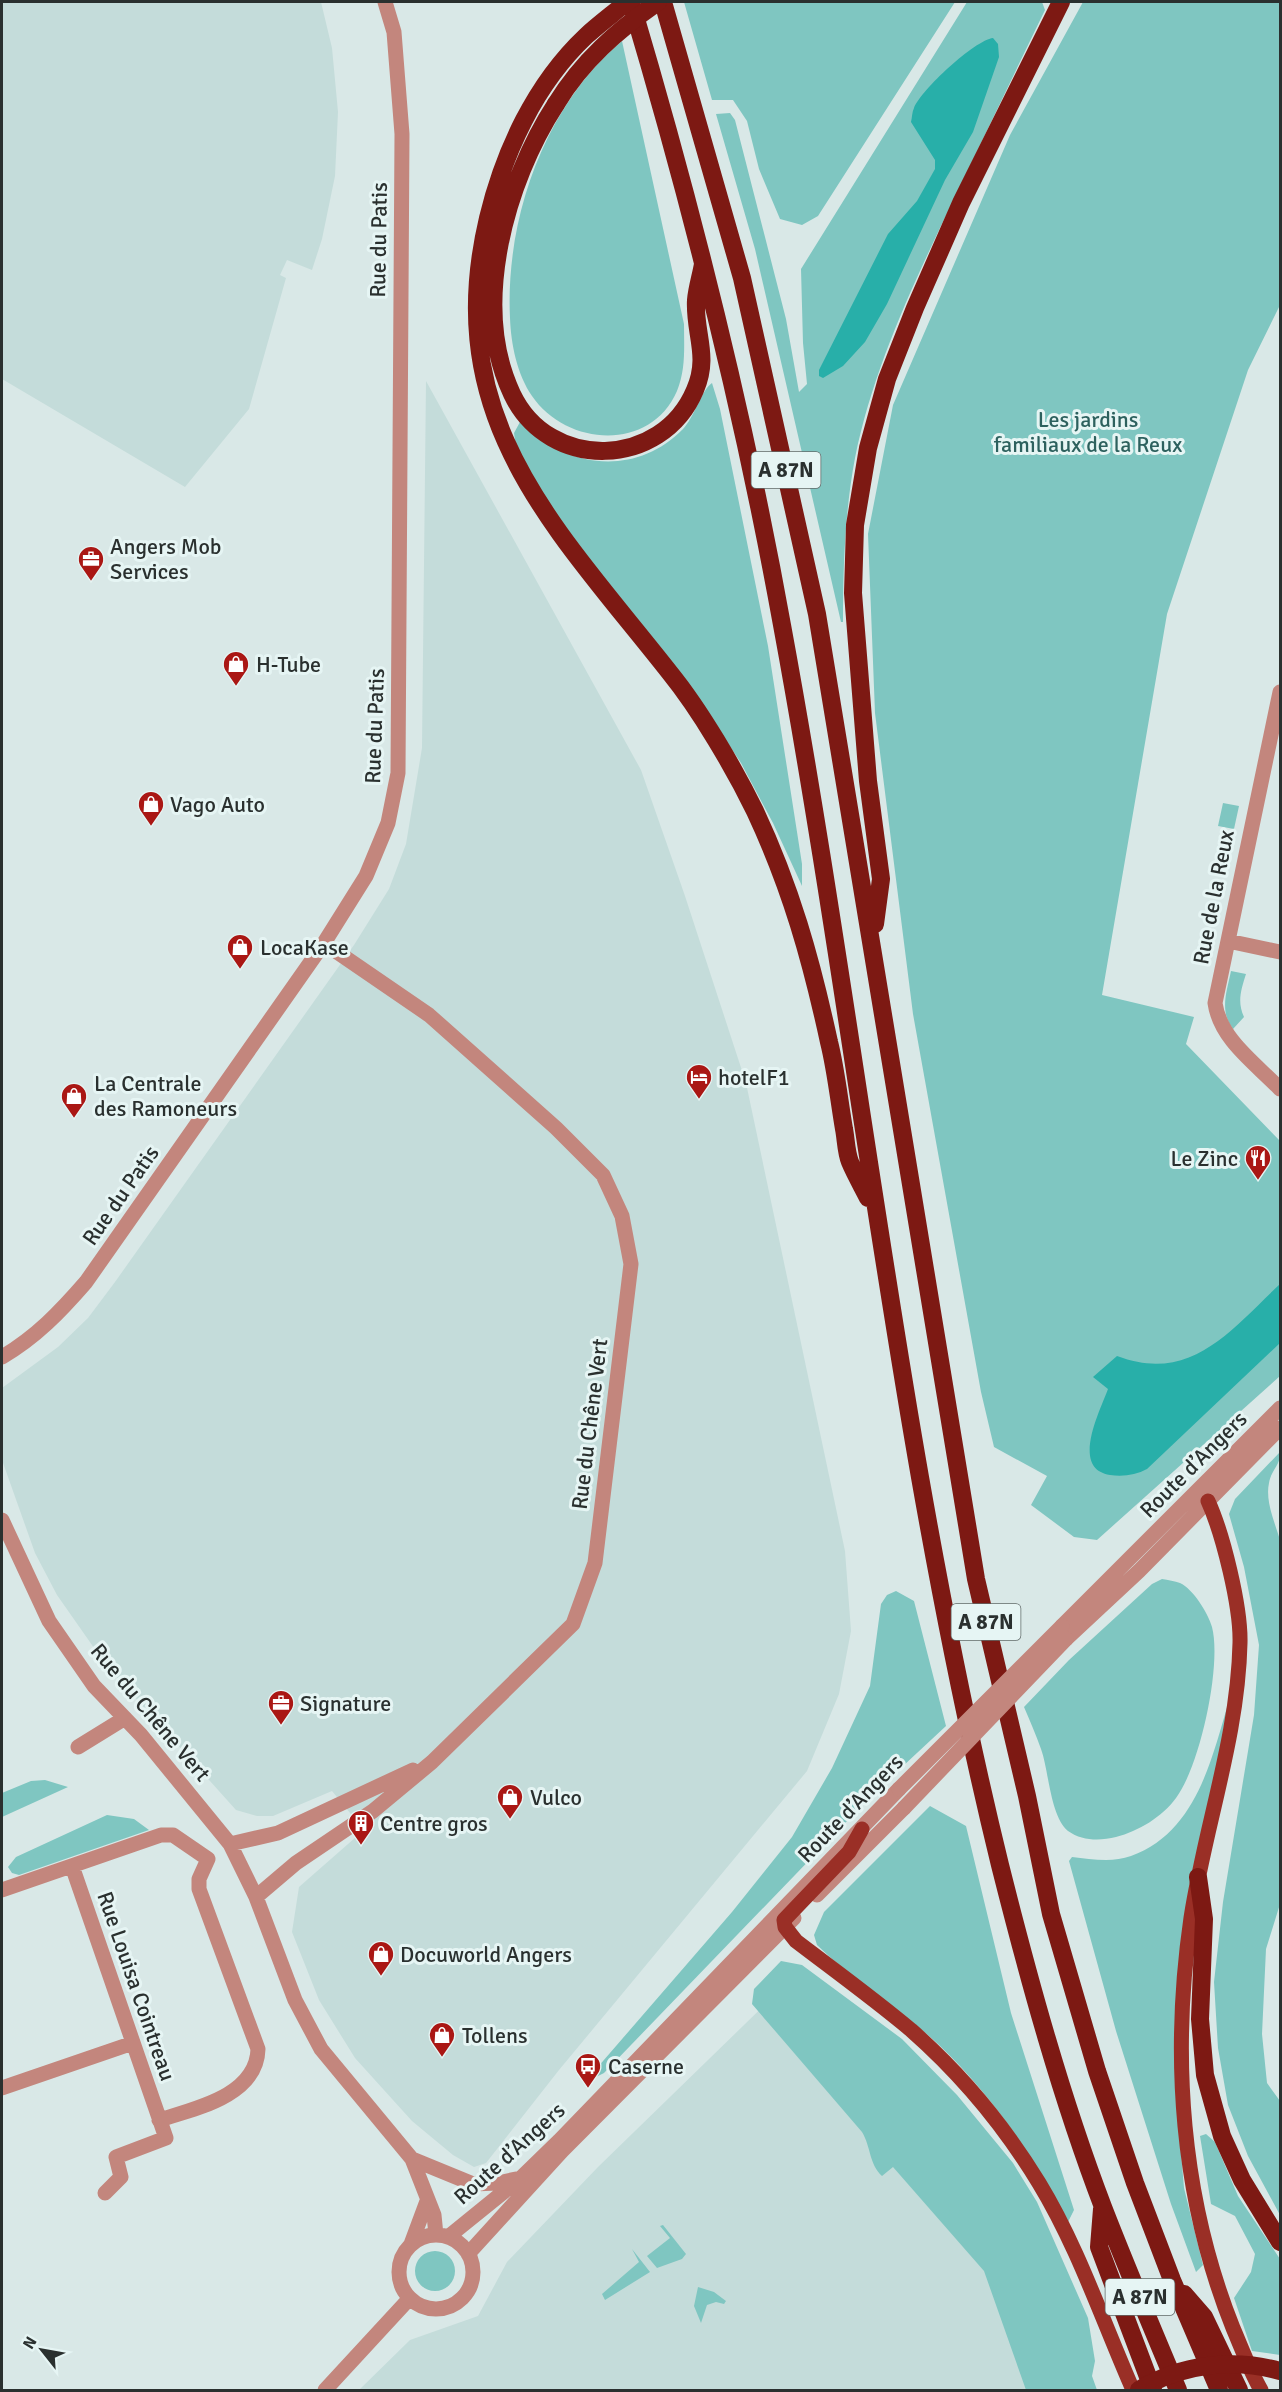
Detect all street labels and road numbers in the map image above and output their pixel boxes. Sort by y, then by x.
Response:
street label: Rue du Patis [364,182,393,298]
road number: A 87N [752,452,820,488]
street label: Rue du Patis [359,668,390,784]
street label: Rue de la Reux [1187,827,1240,967]
street label: Rue du Patis [76,1140,165,1250]
street label: Rue du Chêne Vert [566,1337,613,1511]
street label: Route d’Angers [1134,1405,1252,1523]
road number: A 87N [952,1604,1020,1640]
street label: Rue du Chêne Vert [85,1638,216,1787]
street label: Route d’Angers [792,1749,909,1868]
street label: Rue Louisa Cointreau [91,1888,182,2084]
street label: Route d’Angers [448,2096,570,2210]
road number: A 87N [1106,2279,1174,2315]

